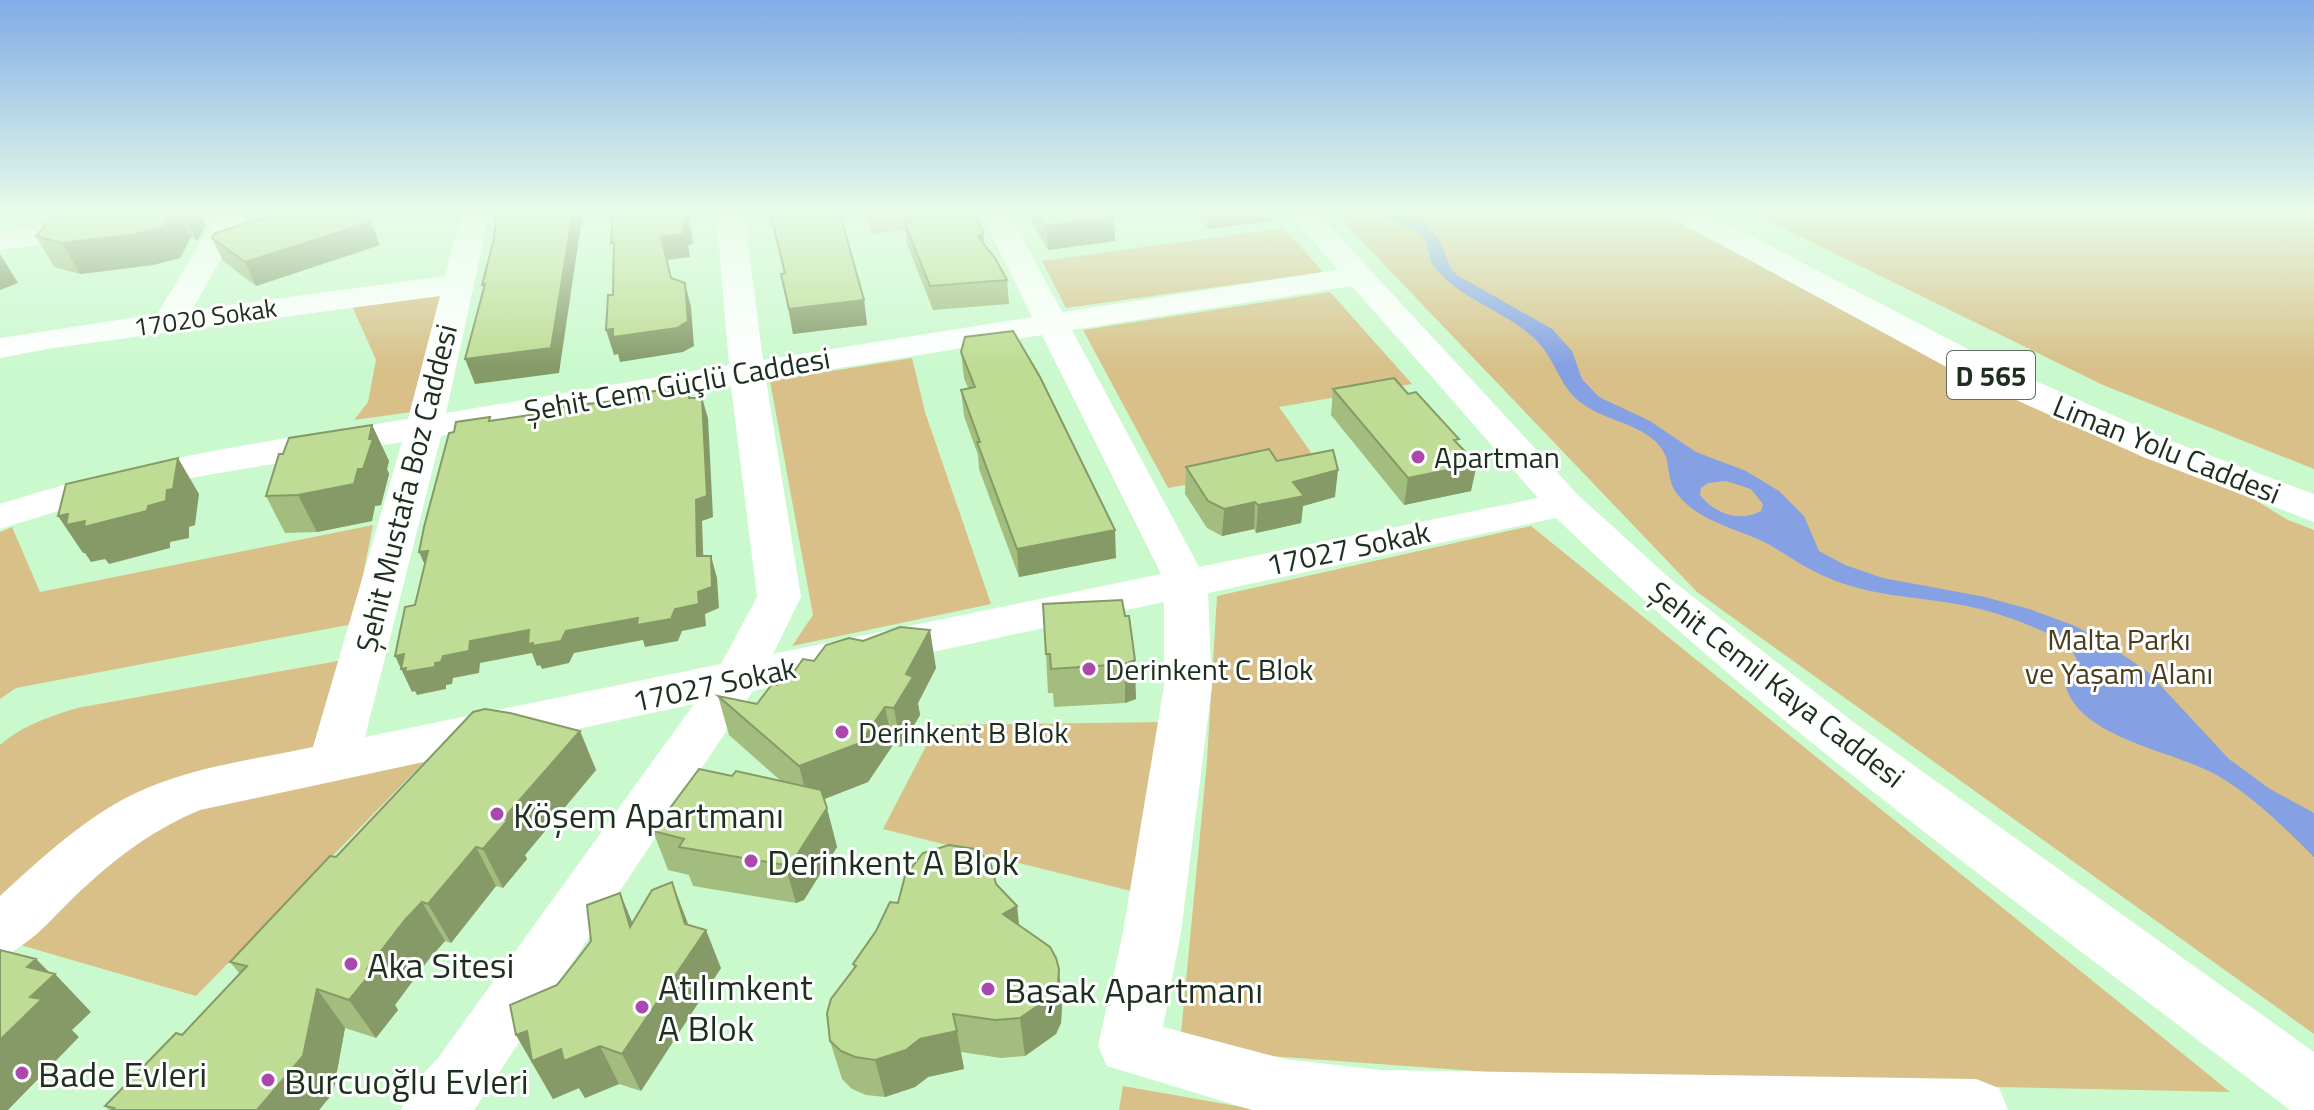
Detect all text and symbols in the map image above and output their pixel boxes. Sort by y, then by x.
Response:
street label: 17020 Sokak [131,288,279,346]
street label: Şehit Mustafa Boz Caddesi [343,319,469,657]
street label: Şehit Cem Güçlü Caddesi [520,334,834,434]
road number: D 565 [1947,351,2035,399]
street label: Liman Yolu Caddesi [2046,382,2288,516]
place label: Apartman [1434,434,1560,480]
marker: Apartman [1409,448,1427,466]
street label: 17027 Sokak [1262,508,1434,588]
street label: Şehit Cemil Kaya Caddesi [1639,569,1915,799]
park label: Malta Parkı ve Yaşam Alanı [2025,616,2213,696]
street label: 17027 Sokak [628,644,800,724]
place label: Derinkent C Blok [1105,646,1313,692]
marker: Derinkent C Blok [1080,660,1098,678]
place label: Derinkent B Blok [858,709,1069,755]
marker: Derinkent B Blok [833,723,851,741]
place label: Köşem Apartmanı [513,787,784,842]
marker: Köşem Apartmanı [488,805,506,823]
place label: Derinkent A Blok [767,834,1019,889]
marker: Derinkent A Blok [742,852,760,870]
place label: Aka Sitesi [367,937,514,992]
marker: Aka Sitesi [342,955,360,973]
place label: Atılımkent A Blok [658,959,813,1055]
place label: Başak Apartmanı [1004,962,1263,1017]
marker: Başak Apartmanı [979,980,997,998]
marker: Atılımkent A Blok [633,998,651,1016]
place label: Bade Evleri [38,1046,207,1101]
place label: Burcuoğlu Evleri [284,1053,529,1108]
marker: Bade Evleri [13,1064,31,1082]
marker: Burcuoğlu Evleri [259,1071,277,1089]

